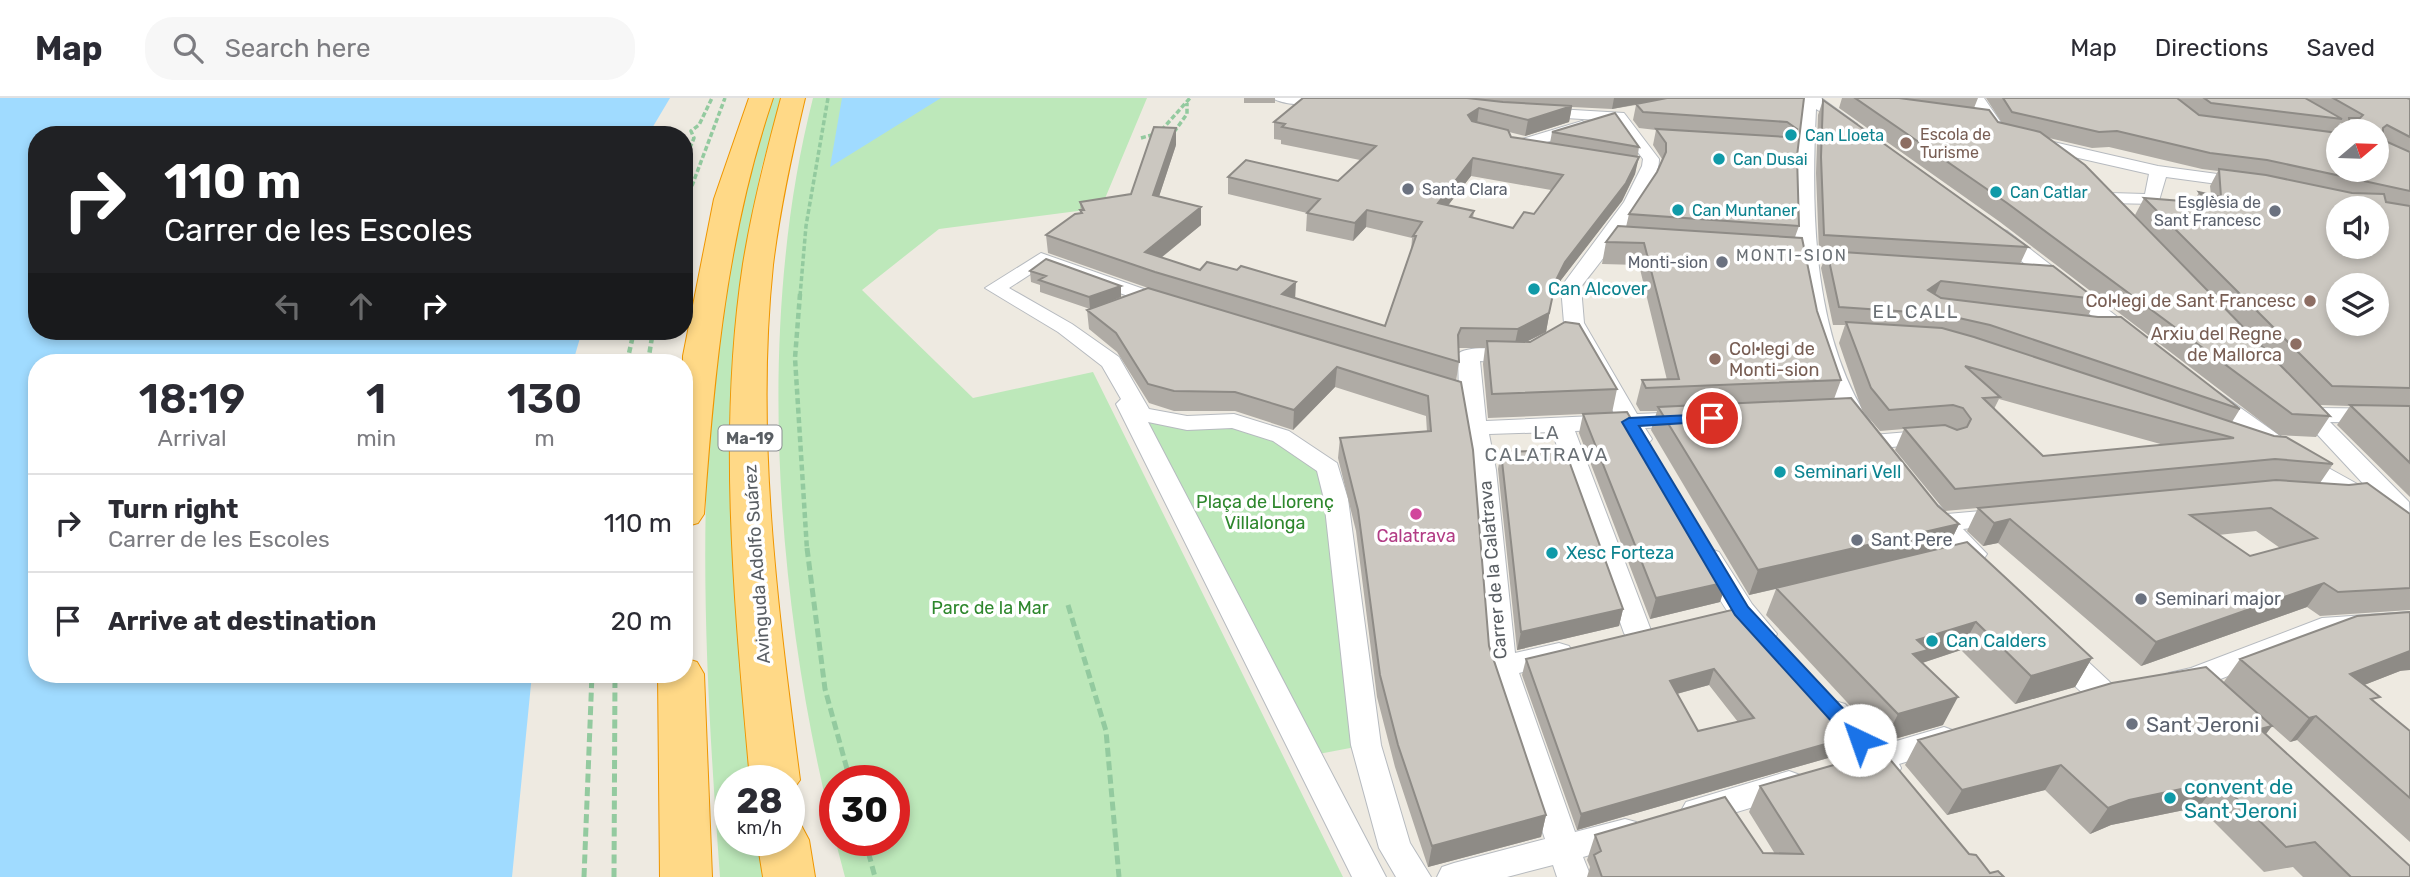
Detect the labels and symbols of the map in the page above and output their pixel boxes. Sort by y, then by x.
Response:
north arrow [2326,119,2389,182]
place label: Escola de Turisme [1920,125,1991,162]
place label: Can Lloeta [1805,126,1884,145]
marker: Can Lloeta [1783,127,1799,143]
marker: Escola de Turisme [1898,135,1914,151]
place label: Can Dusai [1733,150,1808,169]
marker: Can Dusai [1711,151,1727,167]
place label: Santa Clara [1422,180,1508,199]
marker: Santa Clara [1400,181,1416,197]
place label: Can Catlar [2010,183,2088,202]
marker: Can Catlar [1988,184,2004,200]
place label: Esglèsia de Sant Francesc [2154,193,2261,230]
place label: Can Muntaner [1692,201,1797,220]
marker: Can Muntaner [1670,202,1686,218]
marker: Esglèsia de Sant Francesc [2267,203,2283,219]
district label: MONTI-SION [1736,246,1848,265]
place label: Monti-sion [1628,253,1708,272]
marker: Monti-sion [1714,254,1730,270]
place label: Can Alcover [1548,278,1648,300]
marker: Can Alcover [1526,281,1542,297]
place label: Col·legi de Sant Francesc [2085,290,2296,312]
marker: Col·legi de Sant Francesc [2302,293,2318,309]
district label: EL CALL [1872,300,1960,323]
place label: Arxiu del Regne de Mallorca [2151,323,2282,366]
marker: Arxiu del Regne de Mallorca [2288,336,2304,352]
place label: Col·legi de Monti-sion [1729,338,1819,381]
marker: Col·legi de Monti-sion [1707,351,1723,367]
pin [1682,388,1742,448]
district label: LA CALATRAVA [1485,421,1609,466]
road number: Ma-19 [718,426,782,450]
place label: Seminari Vell [1794,461,1901,483]
street label: Avinguda Adolfo Suárez [739,464,775,664]
marker: Seminari Vell [1772,464,1788,480]
street label: Carrer de la Calatrava [1474,480,1512,660]
park label: Plaça de Llorenç Villalonga [1196,491,1334,534]
marker: Calatrava [1408,506,1424,522]
place label: Calatrava [1376,525,1456,547]
place label: Sant Pere [1871,529,1953,551]
marker: Sant Pere [1849,532,1865,548]
place label: Xesc Forteza [1566,542,1674,564]
marker: Xesc Forteza [1544,545,1560,561]
place label: Seminari major [2155,588,2281,610]
marker: Seminari major [2133,591,2149,607]
park label: Parc de la Mar [931,597,1049,619]
place label: Can Calders [1946,630,2046,652]
marker: Can Calders [1924,633,1940,649]
position arrow [1823,703,1897,777]
place label: Sant Jeroni [2146,712,2259,737]
marker: Sant Jeroni [2124,716,2140,732]
speed limit sign: 30 [819,765,910,856]
place label: convent de Sant Jeroni [2184,774,2297,823]
marker: convent de Sant Jeroni [2162,790,2178,806]

